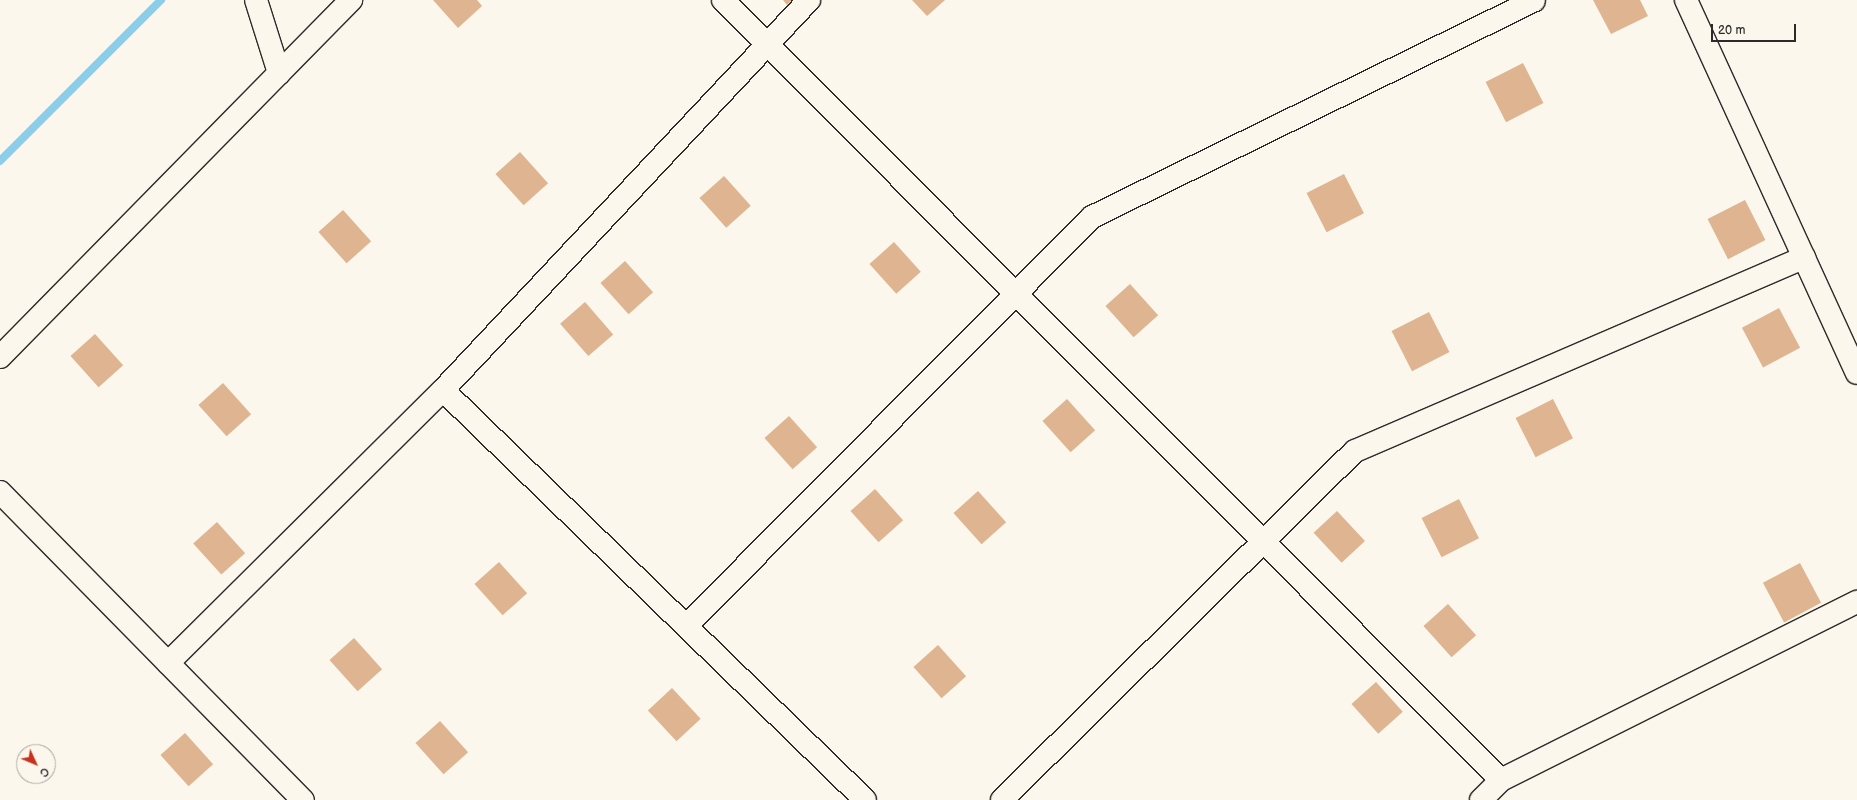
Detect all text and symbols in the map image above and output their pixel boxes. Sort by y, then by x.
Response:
scale bar [1713,16,1798,42]
text: 20 m [1718,23,1745,38]
north arrow [16,744,56,784]
text: С [37,765,52,779]

